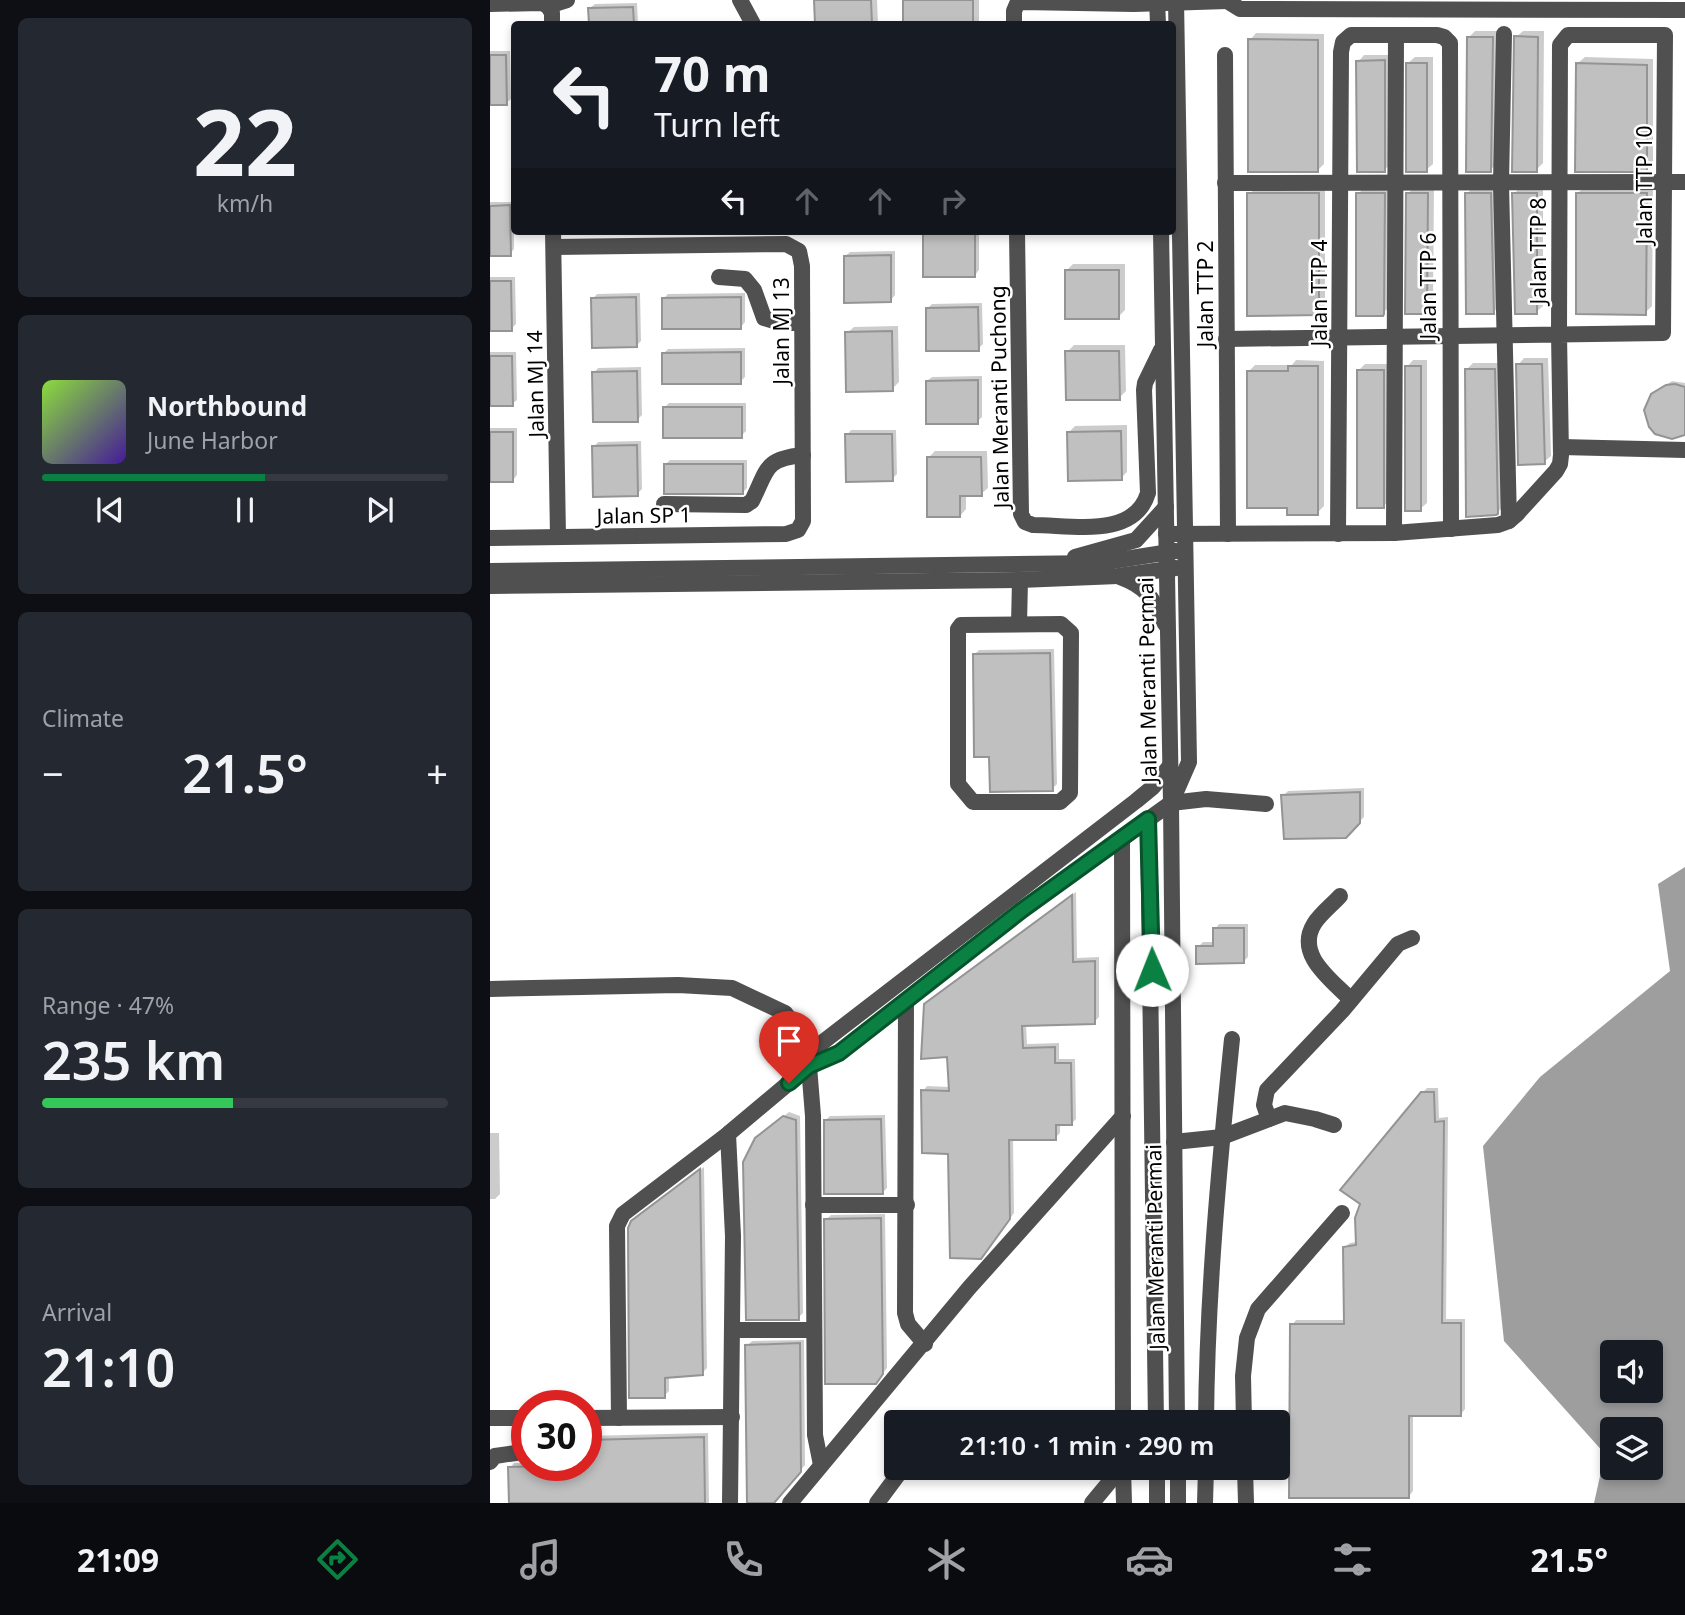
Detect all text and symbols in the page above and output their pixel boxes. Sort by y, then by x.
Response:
text: 70 m [654,40,771,106]
icon: left [539,49,630,140]
text: 22 [193,79,297,203]
text: Turn left [654,103,780,146]
street label: Jalan TTP 10 [1630,125,1658,247]
icon: left [715,182,753,220]
icon: ahead [788,182,826,220]
icon: ahead [861,182,899,220]
icon: right [934,182,972,220]
text: km/h [217,187,273,219]
street label: Jalan TTP 8 [1524,197,1552,307]
street label: Jalan TTP 6 [1414,232,1442,342]
street label: Jalan TTP 4 [1305,239,1333,349]
street label: Jalan TTP 2 [1191,240,1219,350]
street label: Jalan MJ 13 [767,277,795,387]
street label: Jalan Meranti Puchong [983,285,1015,511]
street label: Jalan MJ 14 [520,330,550,440]
text: Northbound [147,388,307,424]
text: June Harbor [147,424,278,456]
icon: previous [91,491,129,529]
icon: pause [226,491,264,529]
icon: next [361,491,399,529]
street label: Jalan SP 1 [594,500,692,530]
street label: Jalan Meranti Permai [1131,577,1163,785]
text: Climate [42,702,124,734]
text: 21.5° [182,737,308,808]
text: − [42,747,64,799]
text: + [426,747,448,799]
position arrow [1115,933,1189,1007]
text: Range · 47% [42,989,174,1021]
pin [759,1011,819,1083]
icon: arrive [770,1022,808,1060]
text: 235 km [42,1024,225,1095]
street label: Jalan Meranti Permai [1139,1144,1171,1352]
text: Arrival [42,1296,112,1328]
text: 21:10 [42,1331,175,1402]
map controls [1600,1340,1663,1480]
button: sound [1600,1340,1663,1403]
speed limit sign: 30 [511,1390,602,1481]
button: layers [1600,1417,1663,1480]
text: 21:10 · 1 min · 290 m [960,1427,1214,1463]
icon: directions [313,1535,362,1584]
icon: music [516,1535,565,1584]
icon: phone [719,1535,768,1584]
icon: climate [922,1535,971,1584]
icon: car [1125,1535,1174,1584]
icon: filters [1328,1535,1377,1584]
text: 21:09 [77,1538,159,1581]
text: 21.5° [1531,1538,1608,1581]

